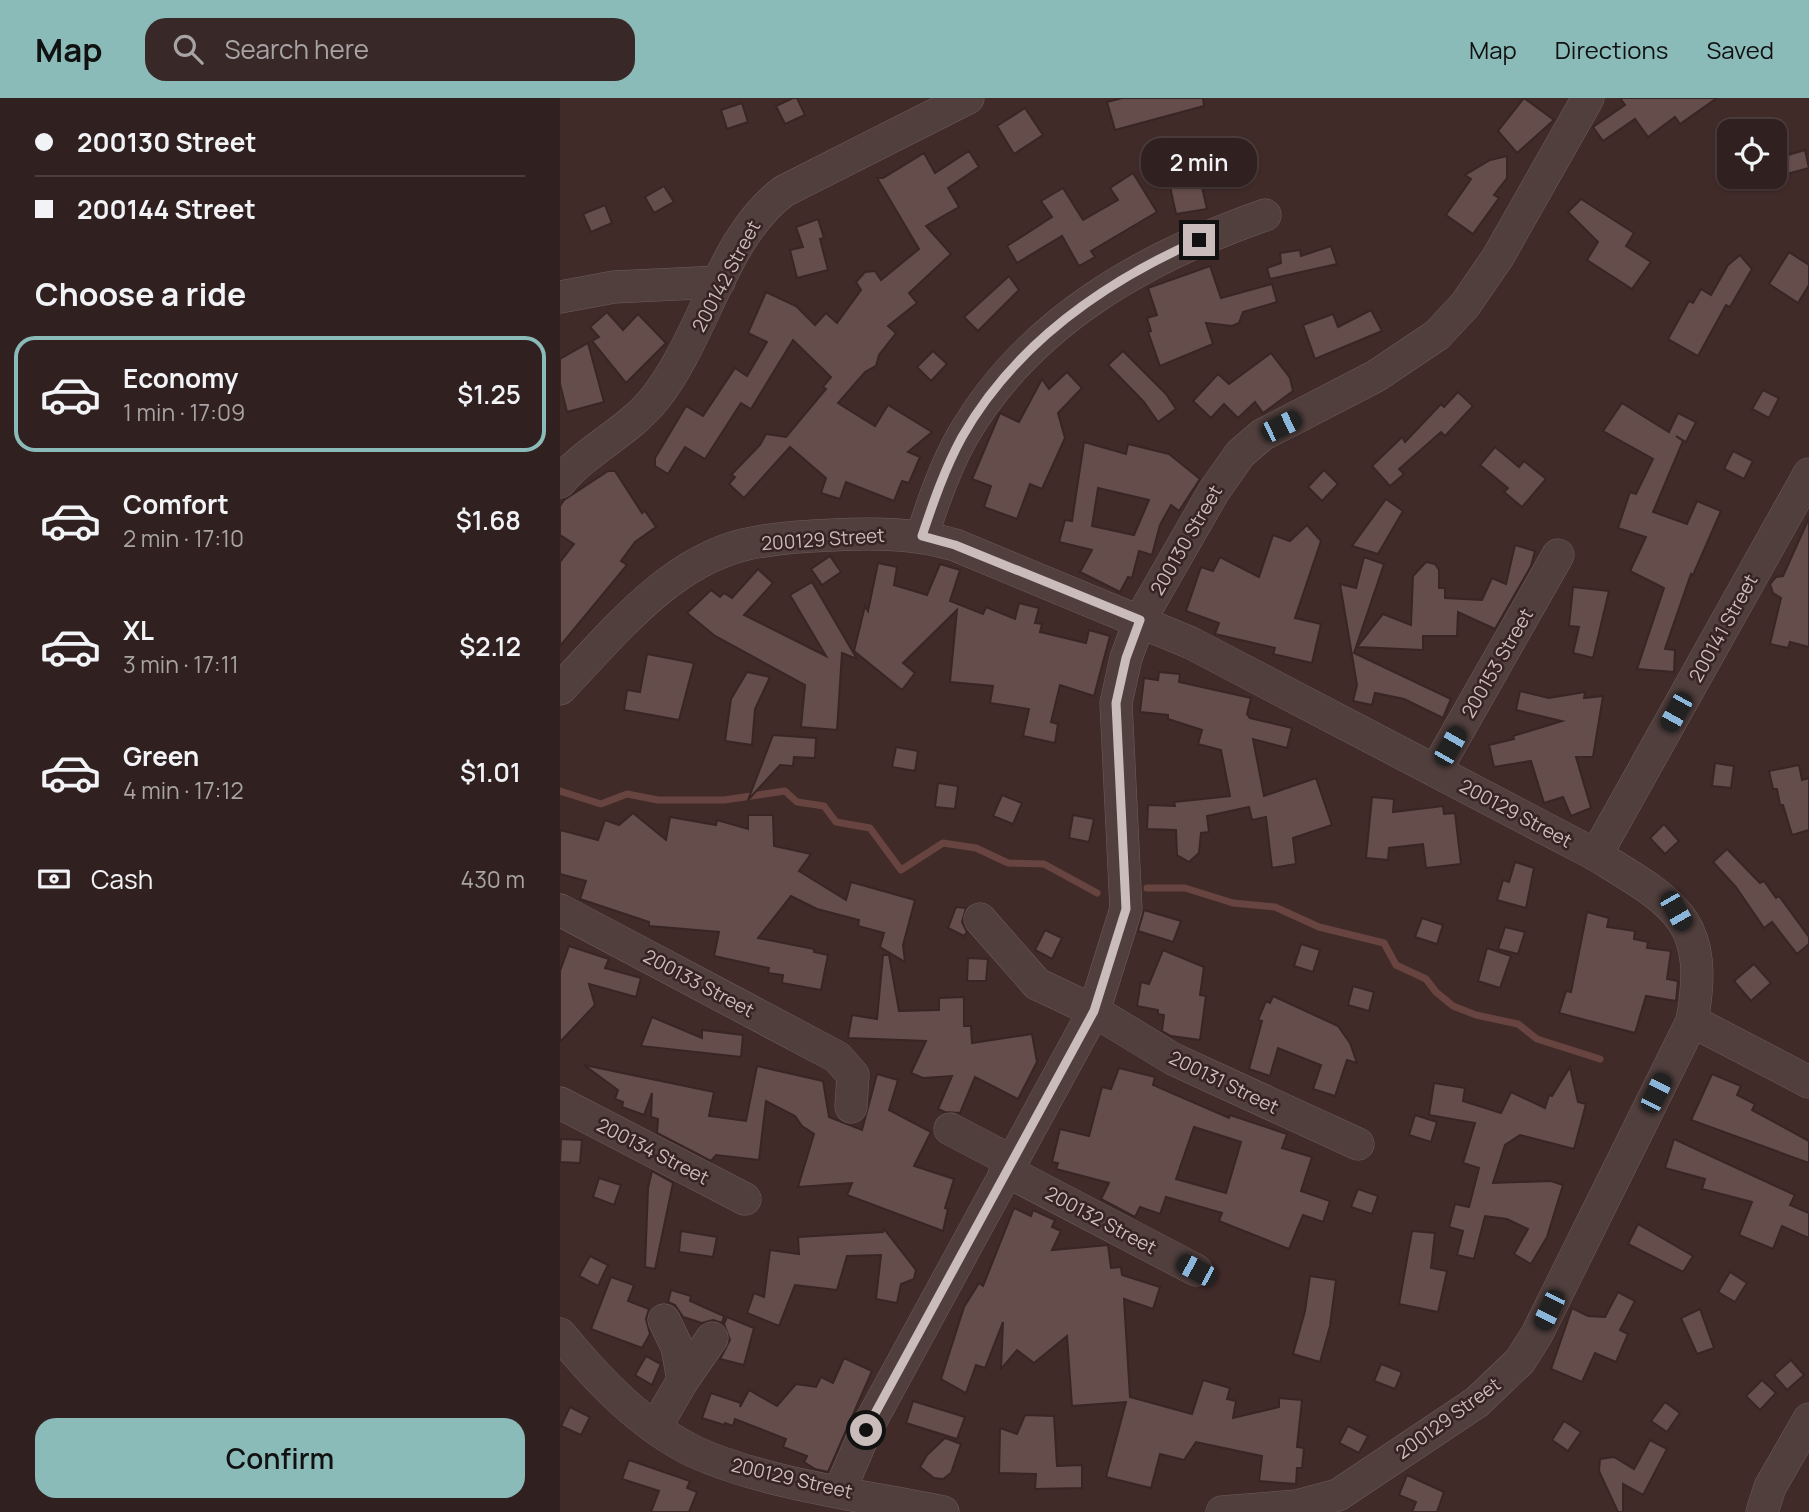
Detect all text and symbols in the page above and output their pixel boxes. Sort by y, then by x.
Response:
search box [145,18,635,81]
text: Map [35,27,103,72]
icon: search [169,30,207,68]
text: Search here [225,31,369,67]
text: Map [1469,33,1517,66]
text: Directions [1555,33,1668,66]
text: Saved [1706,33,1774,66]
map controls [1717,119,1787,189]
button: locate [1717,119,1787,189]
text: 200130 Street [77,124,257,160]
callout: 2 min [1141,138,1257,188]
text: 2 min [1170,146,1228,178]
text: 200144 Street [77,191,256,227]
street label: 200142 Street [686,216,766,336]
route end [1183,224,1215,256]
text: Choose a ride [35,272,246,316]
text: Economy [123,360,238,396]
icon: car [39,363,102,426]
text: $1.25 [457,376,521,412]
text: 1 min · 17:09 [123,396,245,428]
car [1258,407,1305,445]
street label: 200130 Street [1144,480,1228,600]
text: Comfort [123,486,229,522]
icon: car [39,489,102,552]
text: $1.68 [456,502,521,538]
text: 2 min · 17:10 [123,522,244,554]
street label: 200129 Street [760,522,886,556]
street label: 200141 Street [1683,569,1763,687]
street label: 200153 Street [1455,603,1539,723]
text: XL [123,612,154,648]
icon: car [39,615,102,678]
text: $2.12 [459,628,521,664]
text: 3 min · 17:11 [123,648,239,680]
car [1657,689,1696,735]
car [1431,723,1470,769]
text: Green [123,738,199,774]
icon: car [39,741,102,804]
text: $1.01 [460,754,521,790]
street label: 200129 Street [1455,772,1577,854]
text: 4 min · 17:12 [123,774,244,806]
icon: cash [35,860,73,898]
text: Cash [91,861,153,897]
text: 430 m [461,863,525,895]
car [1657,888,1696,934]
street label: 200133 Street [639,943,759,1023]
street label: 200131 Street [1165,1044,1283,1120]
car [1638,1070,1675,1116]
street label: 200134 Street [592,1112,714,1190]
street label: 200132 Street [1041,1180,1161,1260]
car [1173,1251,1220,1289]
car [1531,1287,1568,1333]
street label: 200129 Street [1390,1371,1506,1465]
route start [850,1414,882,1446]
button: Confirm [35,1418,525,1498]
street label: 200129 Street [729,1451,855,1505]

